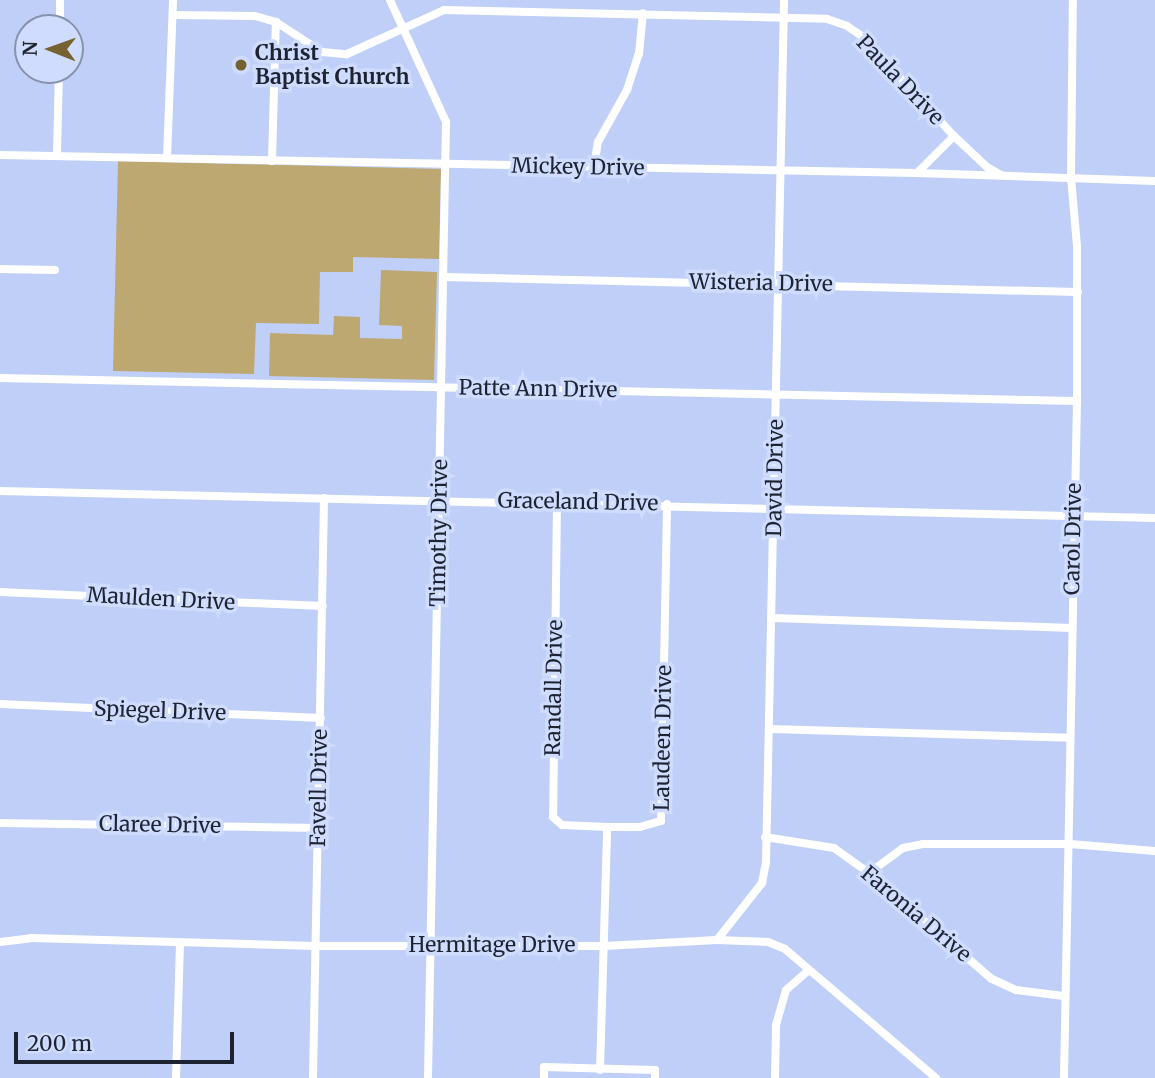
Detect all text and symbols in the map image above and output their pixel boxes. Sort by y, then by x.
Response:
north arrow [14,14,84,84]
street label: Paula Drive [851,30,949,130]
place label: Christ Baptist Church [255,40,410,90]
text: N [18,41,42,56]
marker: Christ Baptist Church [233,57,249,73]
street label: Mickey Drive [511,153,645,181]
street label: Wisteria Drive [689,269,833,297]
street label: Patte Ann Drive [459,375,617,403]
street label: David Drive [761,419,789,537]
street label: Timothy Drive [425,459,453,607]
street label: Carol Drive [1059,483,1087,595]
street label: Graceland Drive [497,488,659,516]
street label: Maulden Drive [86,583,236,615]
street label: Randall Drive [540,619,568,757]
street label: Laudeen Drive [649,665,677,811]
street label: Spiegel Drive [93,696,227,726]
street label: Favell Drive [305,729,333,847]
street label: Claree Drive [99,811,221,839]
street label: Faronia Drive [856,861,976,967]
street label: Hermitage Drive [409,932,575,958]
scale bar [18,1018,238,1062]
text: 200 m [27,1030,92,1057]

